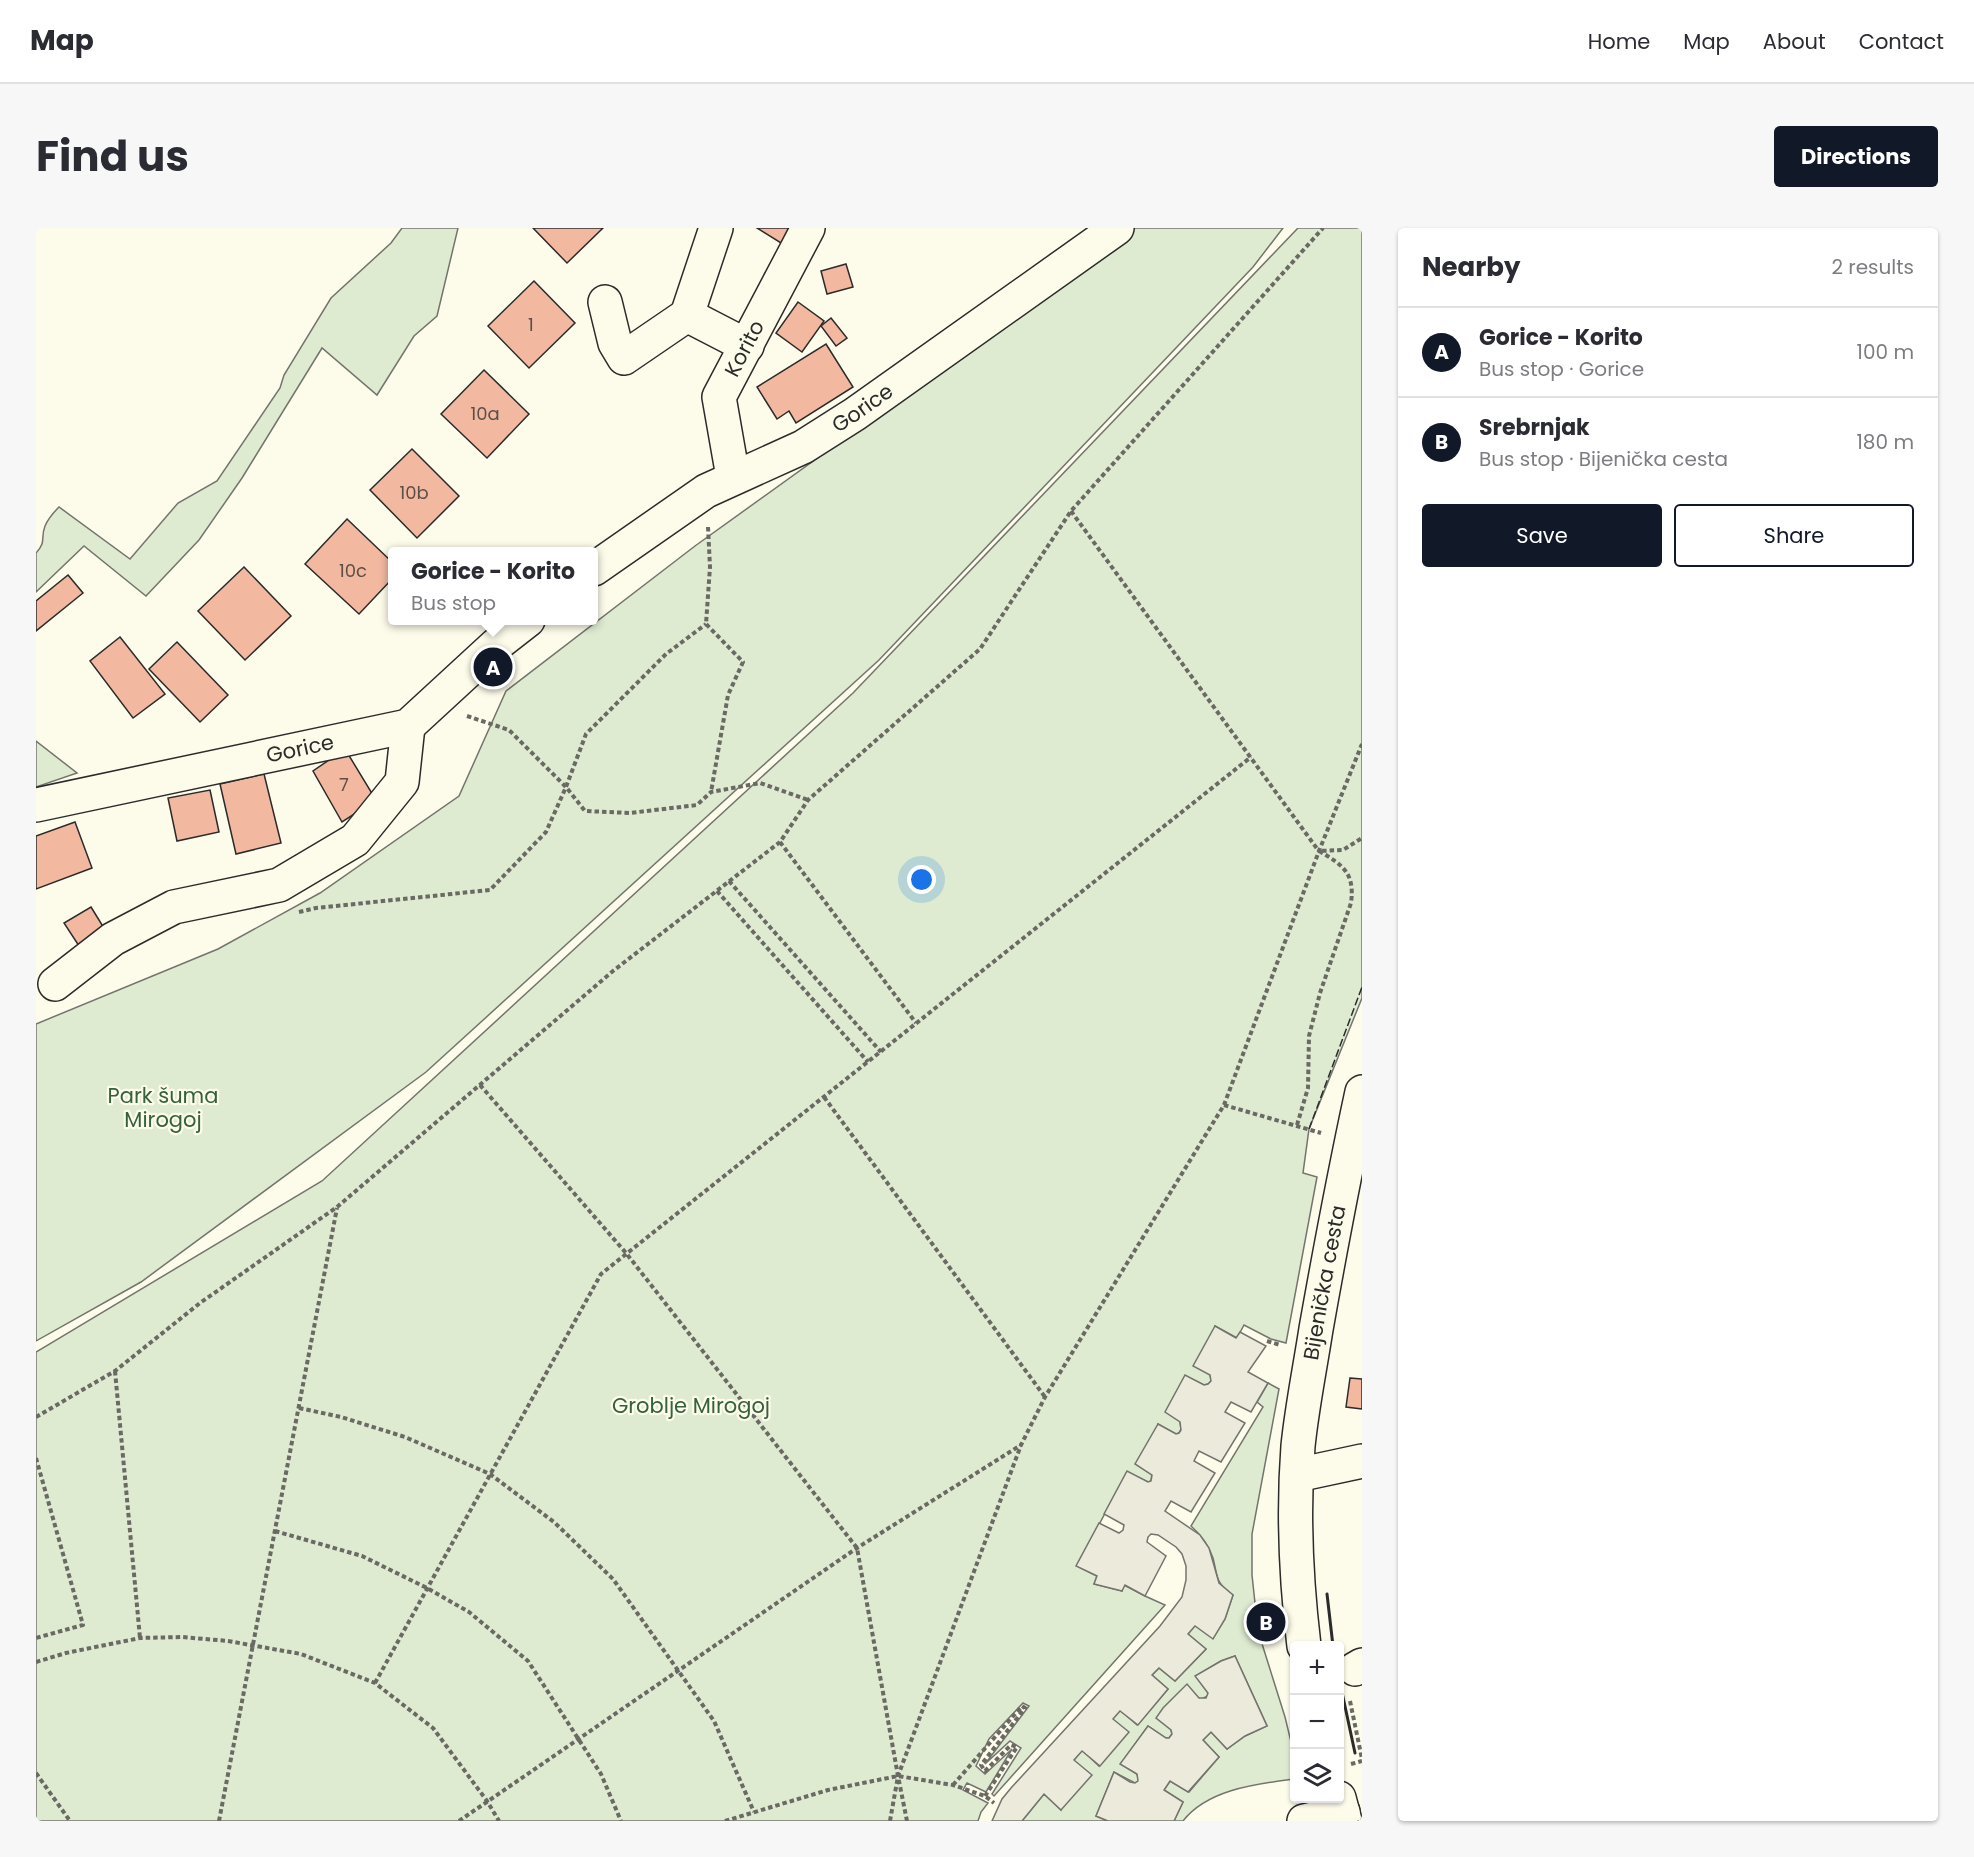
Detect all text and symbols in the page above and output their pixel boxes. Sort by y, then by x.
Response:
text: Map [30,21,94,60]
text: Home [1588,27,1650,56]
text: Map [1683,27,1730,56]
text: About [1763,27,1826,56]
text: Contact [1859,27,1944,56]
button: Directions [1774,126,1938,187]
text: Find us [36,127,189,186]
text: Nearby [1422,249,1520,285]
text: 2 results [1831,253,1914,281]
house number: 1 [528,312,534,337]
street label: Korito [717,315,771,382]
text: Gorice - Korito [1479,322,1643,353]
text: A [1434,338,1449,366]
text: 100 m [1857,338,1914,366]
text: Bus stop · Gorice [1479,355,1644,383]
street label: Gorice [826,376,899,439]
house number: 10a [470,401,500,426]
text: Srebrnjak [1479,412,1590,443]
text: B [1435,428,1448,456]
text: 180 m [1856,428,1914,456]
text: Bus stop · Bijenička cesta [1479,445,1728,473]
house number: 10b [399,480,429,505]
button: Save [1422,504,1662,567]
button: Share [1674,504,1914,567]
popup [388,547,598,625]
text: Gorice - Korito [411,556,575,587]
house number: 10c [339,558,367,583]
text: Bus stop [411,589,496,617]
pin: A [474,644,512,690]
street label: Gorice [263,727,337,770]
house number: 7 [339,772,349,797]
your location [907,865,936,894]
park label: Park šuma Mirogoj [108,1081,218,1134]
street label: Bijenička cesta [1296,1203,1353,1362]
park label: Groblje Mirogoj [612,1391,770,1420]
pin: B [1246,1600,1286,1644]
map controls [1290,1641,1344,1803]
button: + [1290,1641,1344,1695]
button: − [1290,1695,1344,1749]
button: layers [1290,1749,1344,1803]

